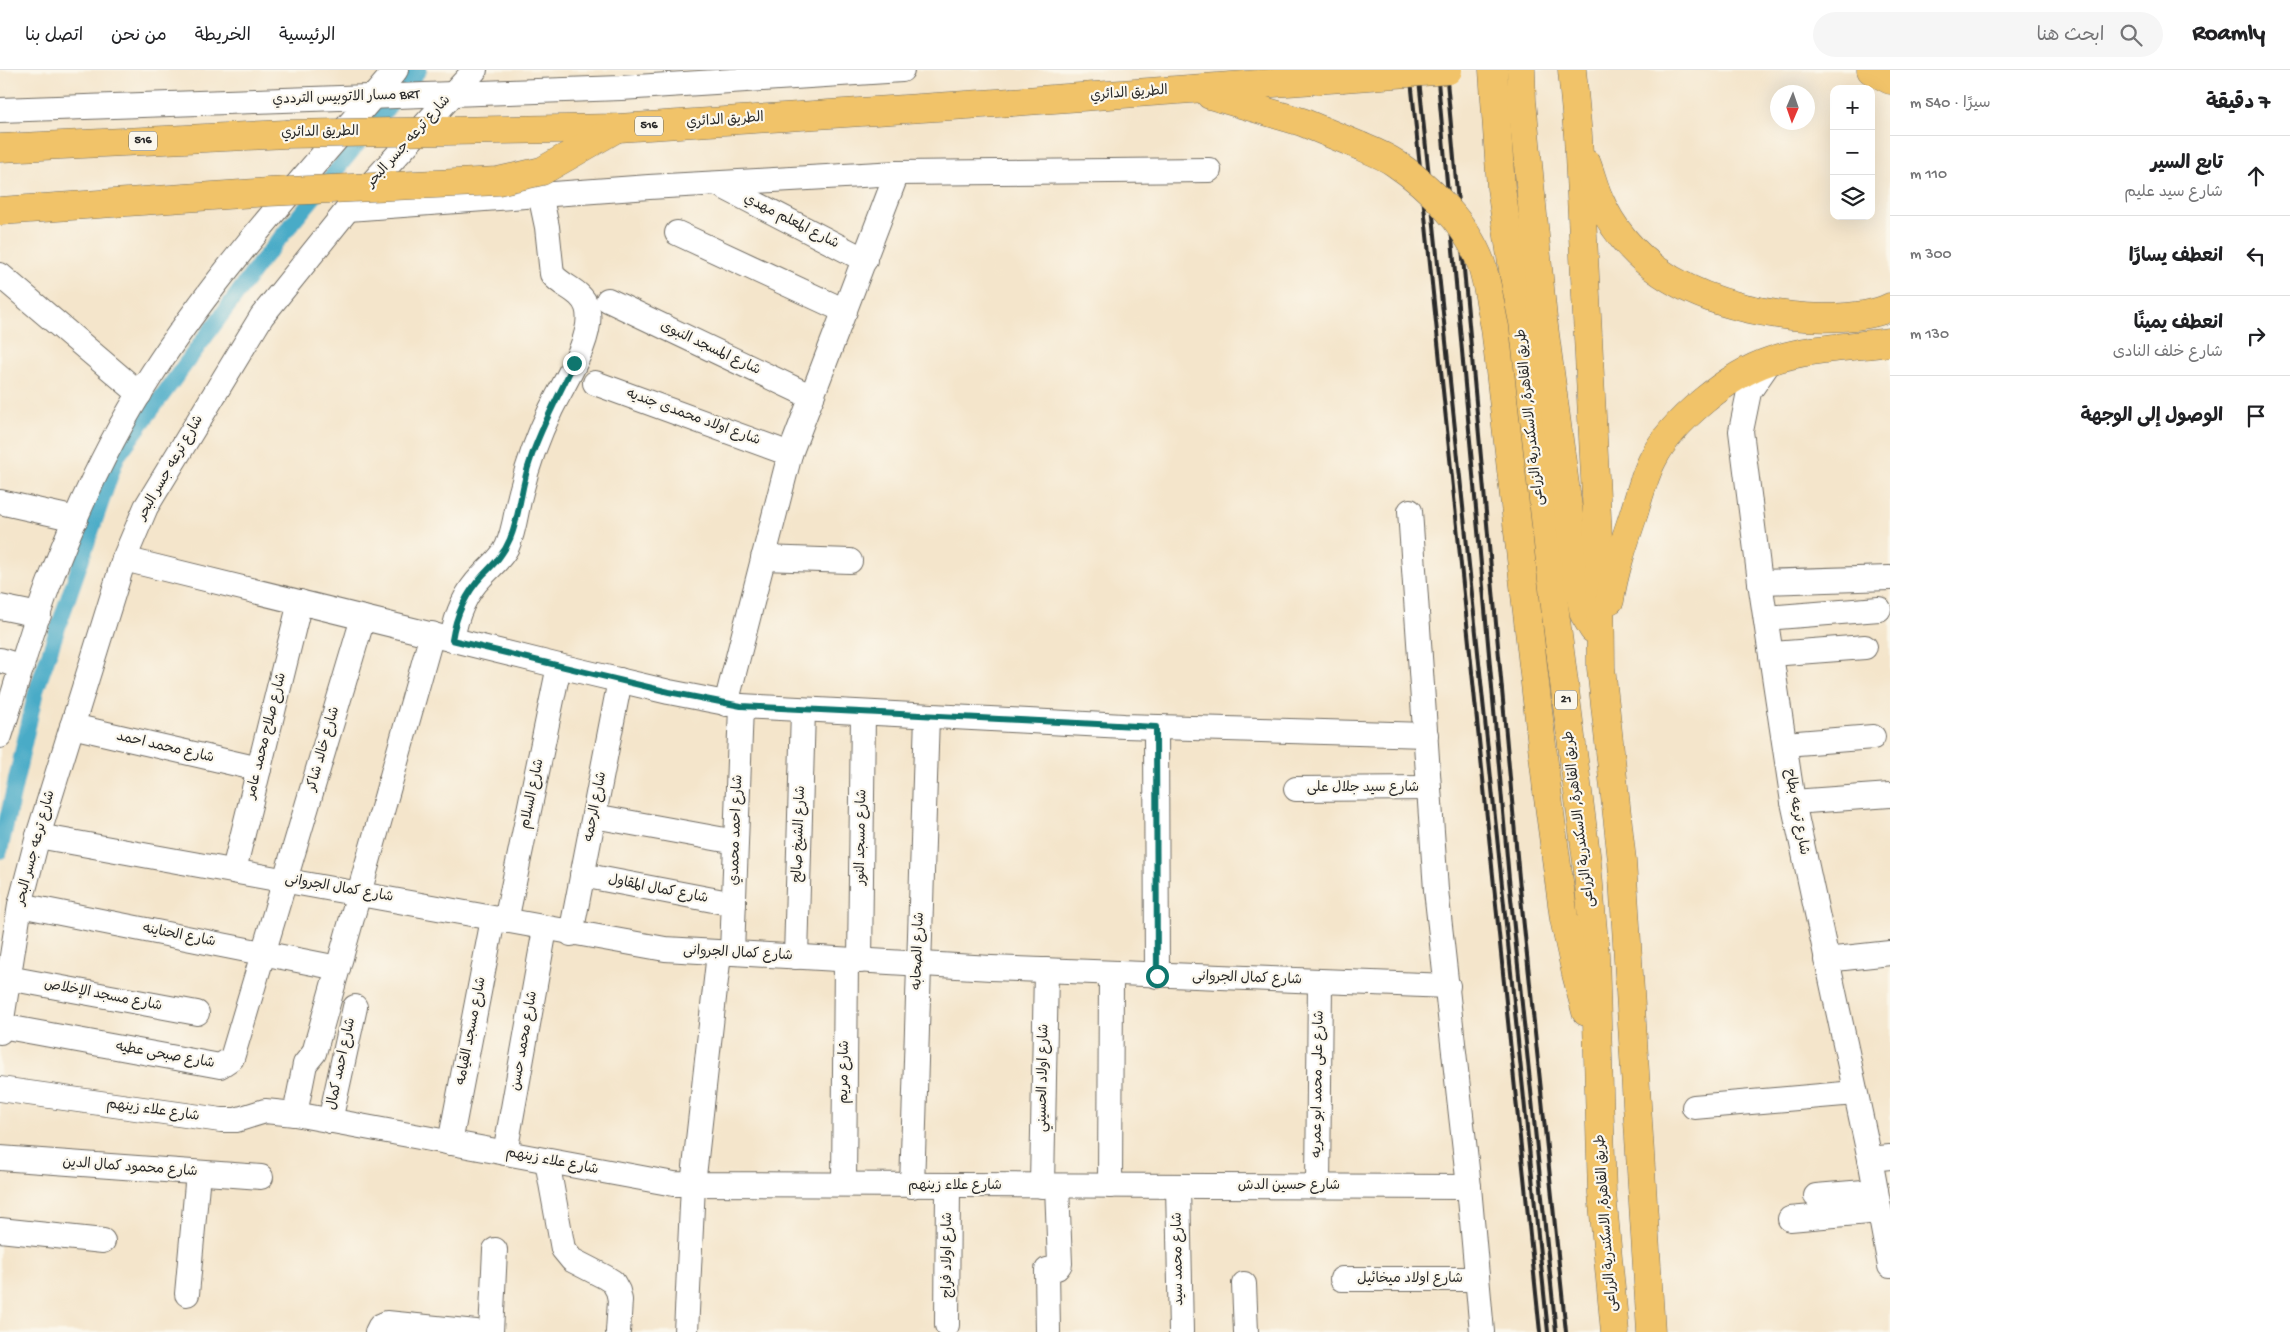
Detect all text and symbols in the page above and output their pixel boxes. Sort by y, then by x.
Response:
search box [1813,12,2163,57]
text: Roamly [2193,20,2265,49]
icon: search [2117,21,2145,49]
text: ابحث هنا [2036,25,2105,48]
text: اتصل بنا [25,26,83,47]
text: من نحن [111,26,167,47]
text: الخريطة [195,26,251,47]
text: الرئيسية [279,26,335,47]
street label: الطريق الدائري [1090,83,1168,105]
north arrow [1770,85,1815,130]
map controls [1830,85,1875,220]
button: + [1830,85,1875,130]
street label: مسار الاتوبيس الترددي BRT [272,87,420,109]
street label: شارع ترعه جسر البحر [362,92,455,192]
text: 7 دقيقة [2206,92,2270,117]
text: سيرًا · 540 m [1910,95,1991,114]
street label: الطريق الدائري [686,110,764,132]
road number: 516 [635,116,663,136]
street label: الطريق الدائري [281,124,359,142]
button: − [1830,130,1875,175]
road number: 516 [129,131,157,150]
text: تابع السير [2151,153,2223,176]
icon: ahead [2242,162,2270,190]
text: 110 m [1910,166,1947,185]
button: layers [1830,175,1875,220]
text: شارع سيد عليم [2124,184,2223,203]
street label: شارع المعلم مهدي [741,191,841,253]
icon: left [2242,242,2270,270]
text: 300 m [1910,246,1952,265]
text: انعطف يسارًا [2129,246,2223,269]
text: انعطف يمينًا [2134,313,2223,336]
street label: شارع المسجد النبوى [657,318,763,380]
icon: right [2242,322,2270,350]
text: 130 m [1910,326,1949,345]
street label: طريق القاهرة, الاسكندرية الزراعى [1513,328,1549,506]
text: شارع خلف النادى [2113,344,2223,363]
route end [563,352,586,375]
street label: شارع اولاد محمدى جنديه [624,386,762,450]
icon: arrive [2242,402,2270,430]
text: الوصول إلى الوجهة [2080,406,2223,429]
street label: شارع ترعه جسر البحر [134,413,208,524]
street label: شارع صلاح محمد عامر [243,671,291,802]
road number: 21 [1555,690,1577,710]
street label: شارع خالد شاكر [304,705,344,794]
street label: شارع محمد احمد [114,728,216,768]
street label: طريق القاهرة, الاسكندرية الزراعى [1561,730,1599,908]
street label: شارع السلام [517,757,549,831]
street label: شارع ترعه بطاح [1780,768,1812,856]
street label: شارع الرحمه [581,770,611,844]
street label: شارع احمد محمدي [727,774,747,886]
street label: شارع سيد جلال على [1307,780,1419,797]
street label: شارع الشيخ صالح [790,785,810,883]
street label: شارع ترعه جسر البحر [12,789,60,908]
street label: شارع مسجد النور [853,789,871,886]
street label: شارع كمال الجروانى [283,871,395,907]
street label: شارع كمال المقاول [607,872,709,908]
street label: شارع الصحابه [909,912,929,990]
street label: شارع الحناينه [141,921,217,951]
street label: شارع كمال الجروانى [683,943,793,965]
route start [1146,965,1169,988]
street label: شارع كمال الجروانى [1192,969,1302,989]
street label: شارع مسجد القيامه [453,975,491,1087]
street label: شارع مسجد الإخلاص [43,976,163,1016]
street label: شارع محمد حسن [508,990,542,1092]
street label: شارع على محمد ابو عمريه [1309,1010,1329,1158]
street label: شارع احمد كمال [324,1016,360,1112]
street label: شارع اولاد الحسيني [1035,1024,1055,1132]
street label: شارع صبحى عطيه [114,1039,216,1073]
street label: شارع مريم [836,1040,854,1104]
street label: شارع علاء زينهم [105,1096,201,1126]
street label: طريق القاهرة, الاسكندرية الزراعى [1592,1134,1622,1312]
street label: شارع علاء زينهم [504,1145,600,1179]
street label: شارع محمود كمال الدين [62,1155,198,1181]
street label: شارع علاء زينهم [908,1178,1002,1195]
street label: شارع حسين الدش [1238,1178,1340,1195]
street label: شارع اولاد فراج [940,1212,957,1298]
street label: شارع محمد سيد [1170,1212,1188,1306]
street label: شارع اولاد ميخائيل [1357,1271,1463,1288]

